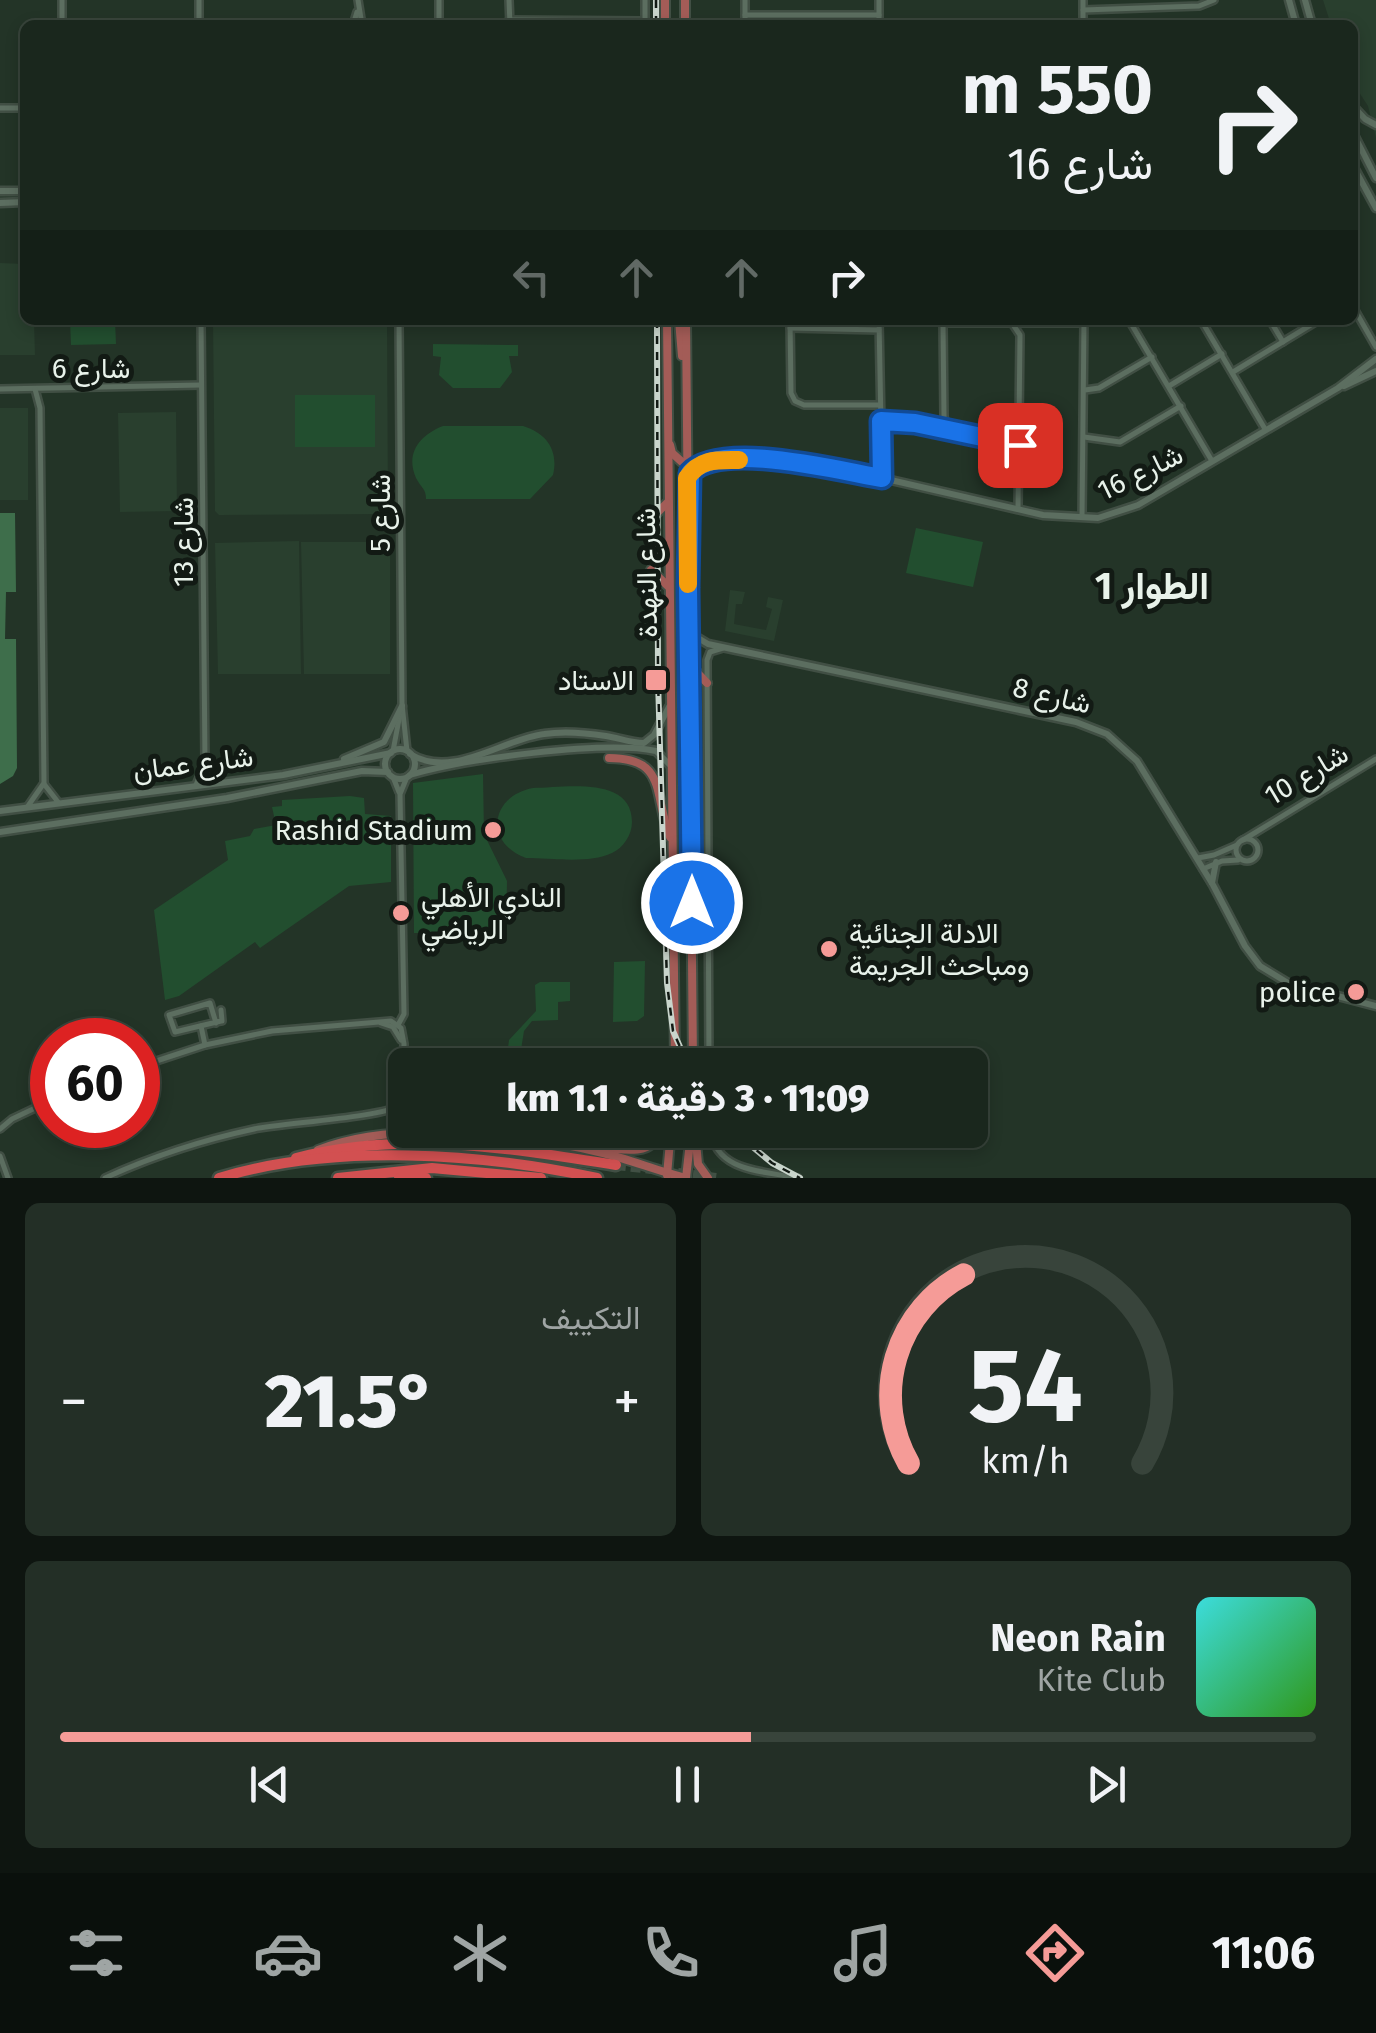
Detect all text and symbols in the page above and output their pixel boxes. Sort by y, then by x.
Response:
text: 550 m [962,48,1153,132]
icon: right [1188,60,1318,190]
text: شارع 16 [1007,137,1153,191]
icon: left [504,250,559,305]
icon: ahead [609,250,664,305]
icon: ahead [714,250,769,305]
icon: right [819,250,874,305]
street label: شارع 6 [52,352,130,387]
pin [978,403,1063,488]
icon: arrive [993,418,1048,473]
street label: شارع 16 [1092,438,1189,509]
street label: شارع 5 [364,474,399,552]
street label: شارع 13 [167,497,202,587]
street label: شارع النهدة [629,508,666,638]
district label: الطوار 1 [1095,563,1209,610]
place label: الاستاد [558,664,634,697]
marker: الاستاد [643,667,669,693]
street label: شارع 8 [1009,671,1094,722]
street label: شارع 10 [1259,737,1355,814]
street label: شارع عمان [131,740,255,789]
place label: Rashid Stadium [275,814,473,847]
marker: Rashid Stadium [482,819,504,841]
position arrow [640,851,744,955]
place label: النادي الأهلي الرياضي [421,881,562,952]
marker: النادي الأهلي الرياضي [390,902,412,924]
place label: الادلة الجنائية ومباحث الجريمة [849,917,1029,983]
marker: الادلة الجنائية ومباحث الجريمة [818,938,840,960]
place label: police [1259,976,1336,1009]
marker: police [1345,981,1367,1003]
speed limit sign: 60 [30,1018,160,1148]
text: 11:09 · 3 دقيقة · 1.1 km [506,1075,870,1121]
text: التكييف [541,1299,641,1337]
text: 54 [968,1324,1083,1449]
text: 21.5° [265,1357,436,1447]
text: − [60,1369,88,1435]
text: + [613,1369,640,1435]
text: km/h [982,1440,1070,1482]
text: Neon Rain [990,1615,1166,1661]
text: Kite Club [1037,1661,1166,1699]
icon: previous [242,1757,297,1812]
icon: pause [660,1757,715,1812]
icon: next [1079,1757,1134,1812]
icon: filters [61,1918,131,1988]
icon: car [253,1918,323,1988]
icon: climate [445,1918,515,1988]
icon: phone [636,1918,706,1988]
icon: music [828,1918,898,1988]
icon: directions [1020,1918,1090,1988]
text: 11:06 [1212,1926,1315,1980]

